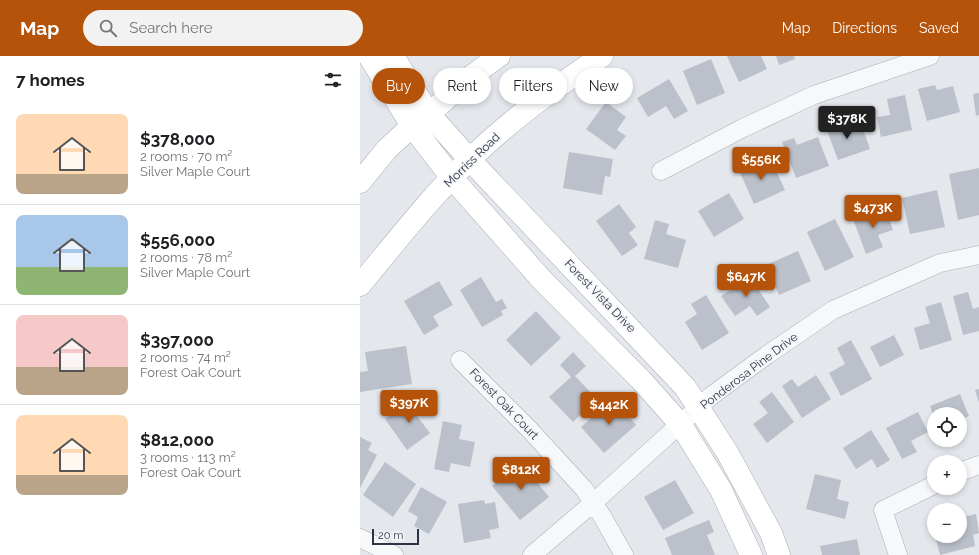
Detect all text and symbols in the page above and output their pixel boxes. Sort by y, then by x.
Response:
search box [83,10,363,46]
text: Map [20,17,59,39]
icon: search [97,17,119,39]
text: Search here [129,19,213,37]
text: Map [782,20,810,36]
text: Directions [832,20,897,36]
text: Saved [919,20,959,36]
chip: Buy [372,68,425,104]
chip: Rent [433,68,491,104]
chip: Filters [499,68,567,104]
chip: New [575,68,633,104]
icon: filters [322,69,344,91]
text: 7 homes [16,70,85,90]
pin: $378K [819,106,875,140]
text: $378K [827,111,867,126]
text: $378,000 [140,129,215,149]
icon: home [48,130,96,178]
street label: Morriss Road [441,130,503,190]
pin: $556K [733,147,789,181]
text: 2 rooms · 70 m² [140,149,232,164]
text: $556K [741,152,781,167]
text: Silver Maple Court [140,164,250,179]
pin: $473K [845,195,901,229]
text: $473K [854,200,892,215]
text: $556,000 [140,230,215,250]
icon: home [48,231,96,279]
text: 2 rooms · 78 m² [140,250,232,265]
street label: Forest Vista Drive [562,257,638,335]
pin: $647K [718,264,774,298]
text: Silver Maple Court [140,265,250,280]
text: $647K [726,269,766,284]
text: $397,000 [140,330,214,350]
street label: Ponderosa Pine Drive [698,330,800,412]
icon: home [48,331,96,379]
text: 2 rooms · 74 m² [140,350,231,365]
text: Forest Oak Court [140,365,241,380]
street label: Forest Oak Court [467,366,541,442]
pin: $397K [381,390,437,424]
pin: $442K [581,392,637,426]
text: $397K [389,395,429,410]
text: $442K [589,397,629,412]
map controls [927,407,967,543]
button: locate [927,407,967,447]
text: $812,000 [140,430,214,450]
icon: home [48,431,96,479]
text: 3 rooms · 113 m² [140,450,236,465]
button: + [927,455,967,495]
pin: $812K [493,457,549,491]
text: $812K [502,462,540,477]
text: Forest Oak Court [140,465,241,480]
button: − [927,503,967,543]
scale bar [372,527,419,546]
text: 20 m [378,529,403,542]

